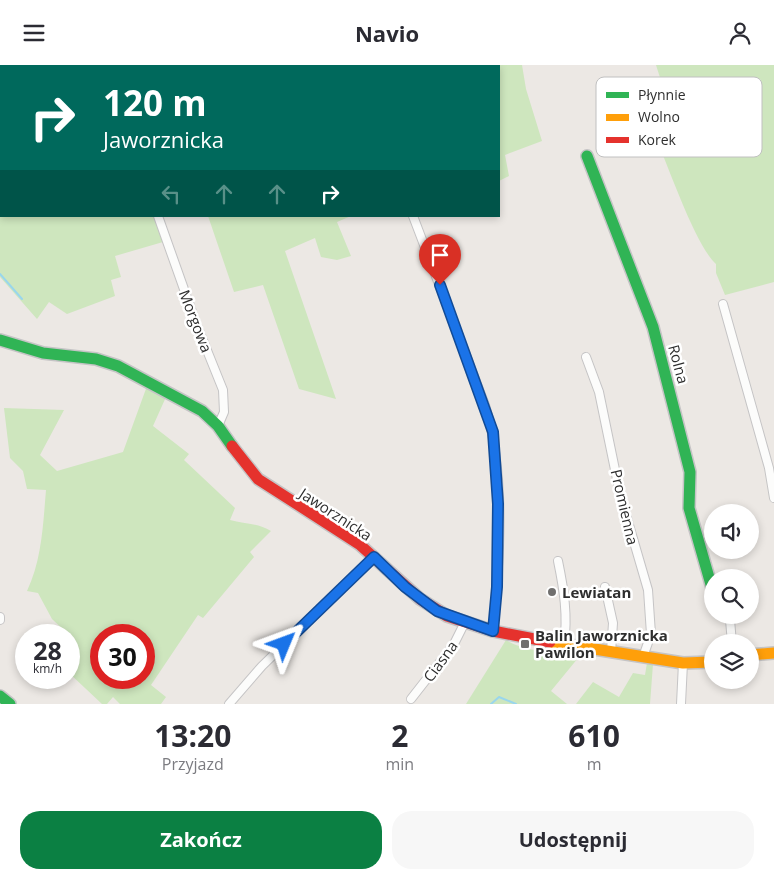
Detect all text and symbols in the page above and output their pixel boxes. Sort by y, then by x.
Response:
text: Navio [355,18,419,48]
icon: menu [20,19,48,47]
icon: person [726,19,754,47]
legend [596,77,762,157]
text: 120 m [103,79,207,126]
icon: right [20,85,85,150]
text: Płynnie [638,85,686,104]
text: Wolno [638,107,680,126]
text: Jaworznicka [103,124,224,154]
text: Korek [638,130,677,149]
icon: left [157,180,185,208]
icon: ahead [210,180,238,208]
icon: ahead [263,180,291,208]
icon: right [316,180,344,208]
pin [419,234,461,285]
icon: arrive [426,241,454,269]
street label: Morgowa [175,287,217,355]
street label: Rolna [664,342,694,386]
street label: Promienna [607,467,643,547]
street label: Jaworznicka [294,482,376,545]
map controls [704,504,759,689]
button: sound [704,504,759,559]
button: search [704,569,759,624]
place label: Lewiatan [562,582,631,602]
marker: Lewiatan [546,586,558,598]
position arrow [257,617,309,669]
speed limit sign: 30 [90,624,155,689]
place label: Balin Jaworznicka Pawilon [535,625,668,662]
text: 28 [33,633,62,667]
button: layers [704,634,759,689]
street label: Ciasna [418,636,462,686]
marker: Balin Jaworznicka Pawilon [519,638,531,650]
text: km/h [33,660,62,677]
text: 13:20 [154,715,231,756]
text: 2 [391,715,408,756]
text: 610 [568,715,620,756]
text: Przyjazd [162,753,224,775]
text: min [386,753,414,775]
text: m [587,753,602,775]
button: Zakończ [20,811,382,869]
button: Udostępnij [392,811,754,869]

